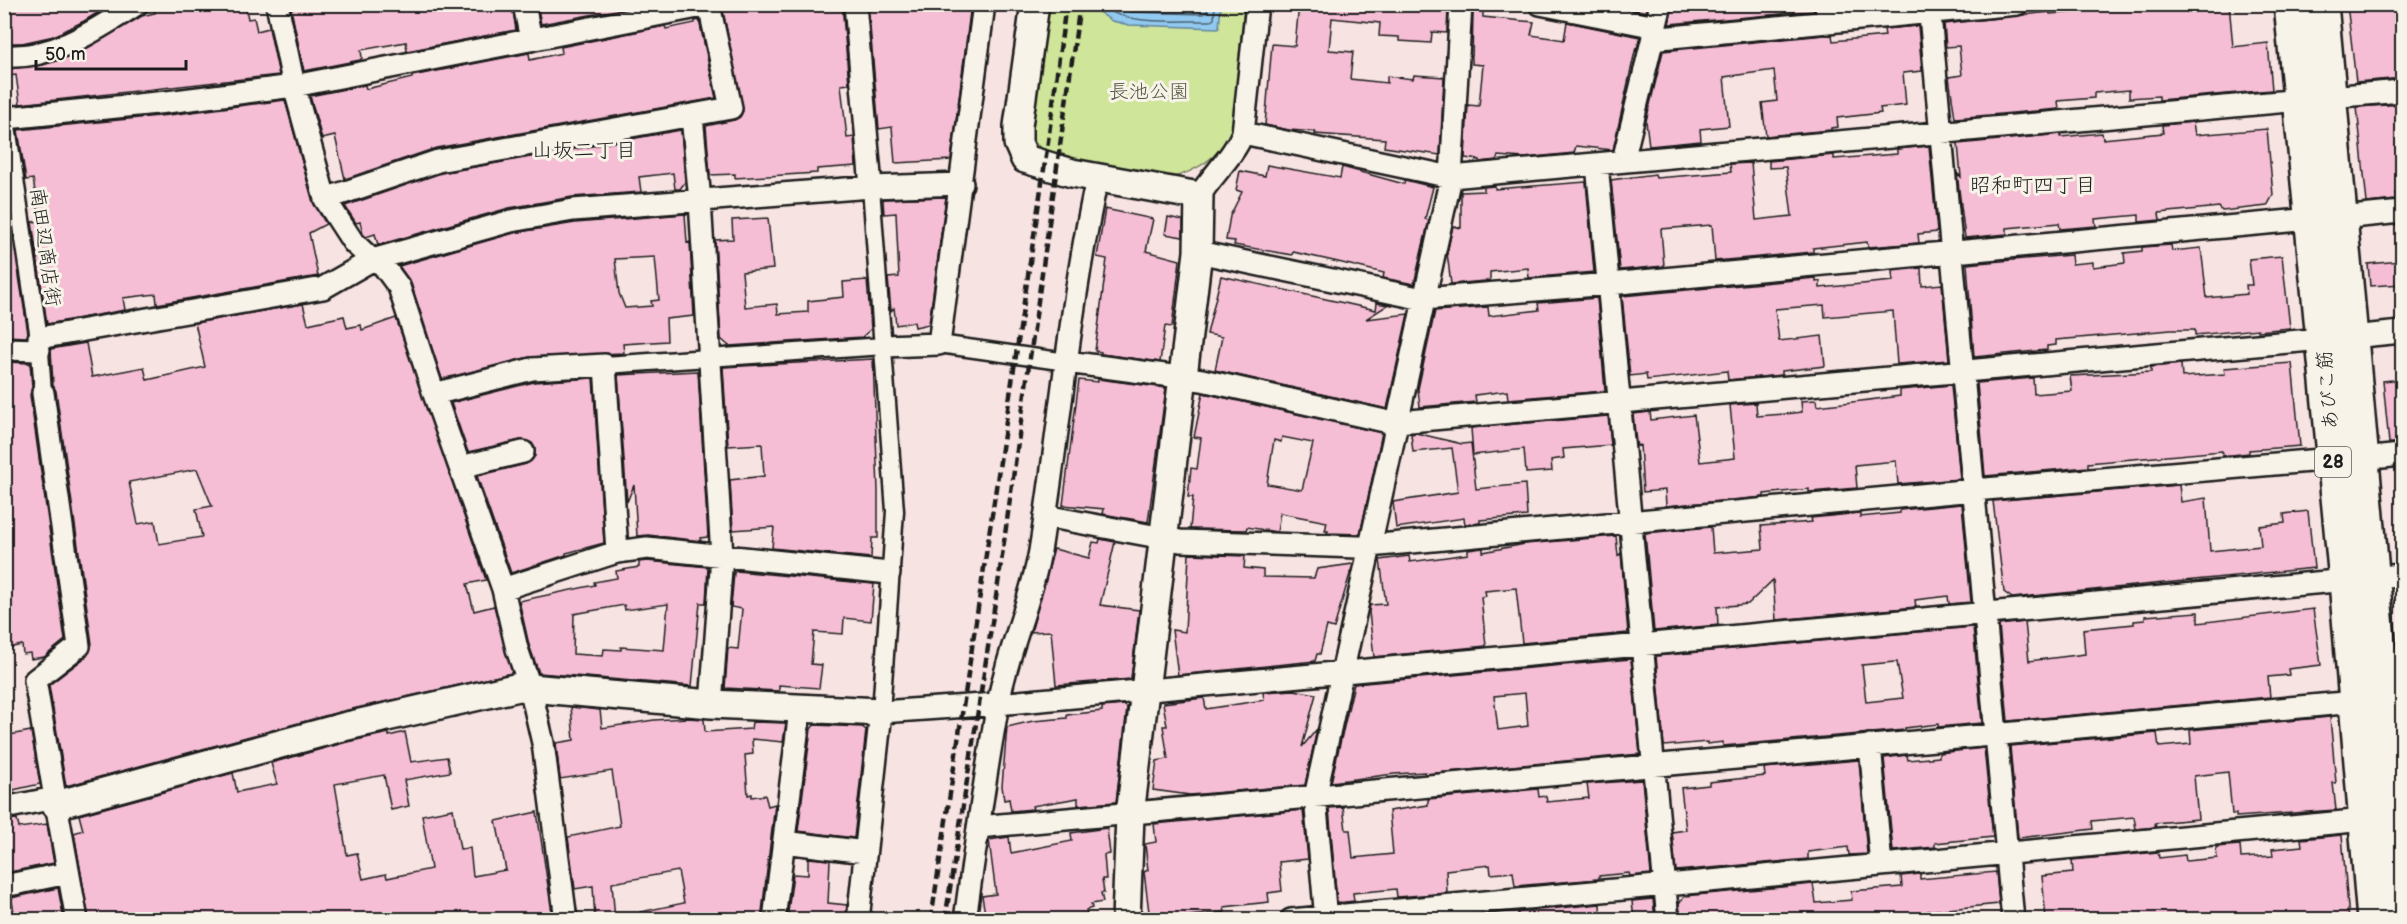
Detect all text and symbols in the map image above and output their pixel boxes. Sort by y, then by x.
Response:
scale bar [36,33,186,71]
text: 50 m [45,44,86,65]
park label: 長池公園 [1109,80,1189,104]
district label: 山坂二丁目 [532,138,637,163]
district label: 昭和町四丁目 [1970,173,2096,198]
street label: 南田辺商店街 [25,186,65,308]
street label: あびこ筋 [2313,349,2343,431]
road number: 28 [2315,447,2351,477]

